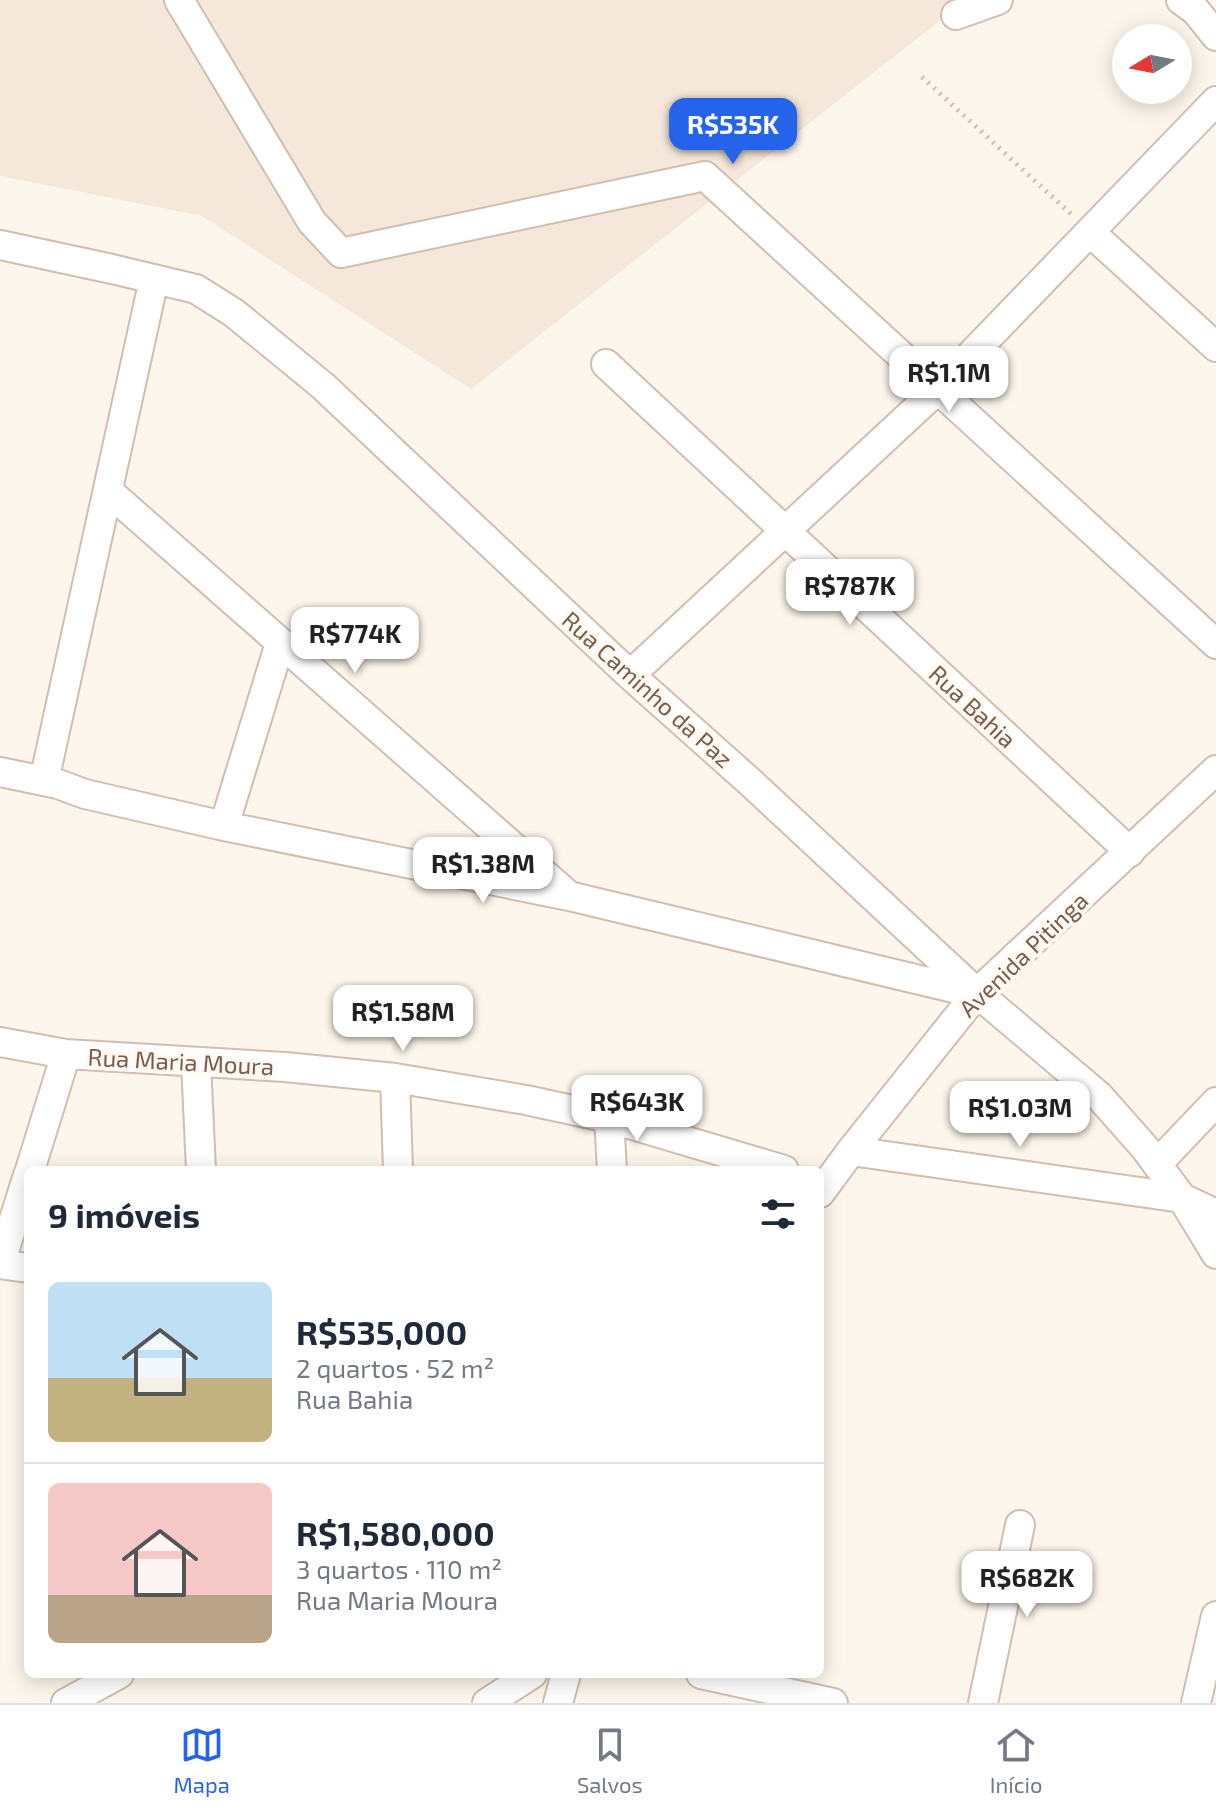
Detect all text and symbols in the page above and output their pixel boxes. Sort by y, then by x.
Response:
north arrow [1112,24,1192,104]
map controls [1112,24,1192,104]
pin: R$535K [668,98,798,166]
text: R$535K [687,108,779,139]
pin: R$1.1M [884,346,1014,414]
text: R$1.1M [907,356,991,387]
pin: R$787K [785,559,915,627]
text: R$787K [804,569,896,600]
street label: Rua Caminho da Paz [557,605,739,773]
pin: R$774K [290,607,420,675]
text: R$774K [309,617,401,648]
street label: Rua Bahia [924,659,1022,753]
pin: R$1.38M [409,837,557,905]
text: R$1.38M [431,847,535,878]
street label: Avenida Pitinga [953,885,1093,1023]
pin: R$1.58M [329,985,477,1053]
text: R$1.58M [351,995,455,1026]
street label: Rua Maria Moura [87,1042,275,1080]
pin: R$643K [572,1075,702,1143]
pin: R$1.03M [946,1081,1094,1149]
text: R$643K [589,1085,685,1116]
text: R$1.03M [968,1091,1072,1122]
icon: filters [756,1192,800,1236]
text: 9 imóveis [48,1194,200,1235]
text: R$535,000 [296,1311,467,1352]
icon: home [112,1314,208,1410]
text: 2 quartos · 52 m² [296,1352,494,1383]
text: Rua Bahia [296,1383,413,1414]
text: R$1,580,000 [296,1512,495,1553]
icon: home [112,1515,208,1611]
pin: R$682K [962,1551,1092,1619]
text: 3 quartos · 110 m² [296,1553,502,1584]
text: R$682K [979,1561,1075,1592]
text: Rua Maria Moura [296,1584,498,1615]
tab: Mapa [174,1723,230,1797]
tab: Salvos [577,1723,643,1797]
tab: Início [990,1723,1042,1797]

